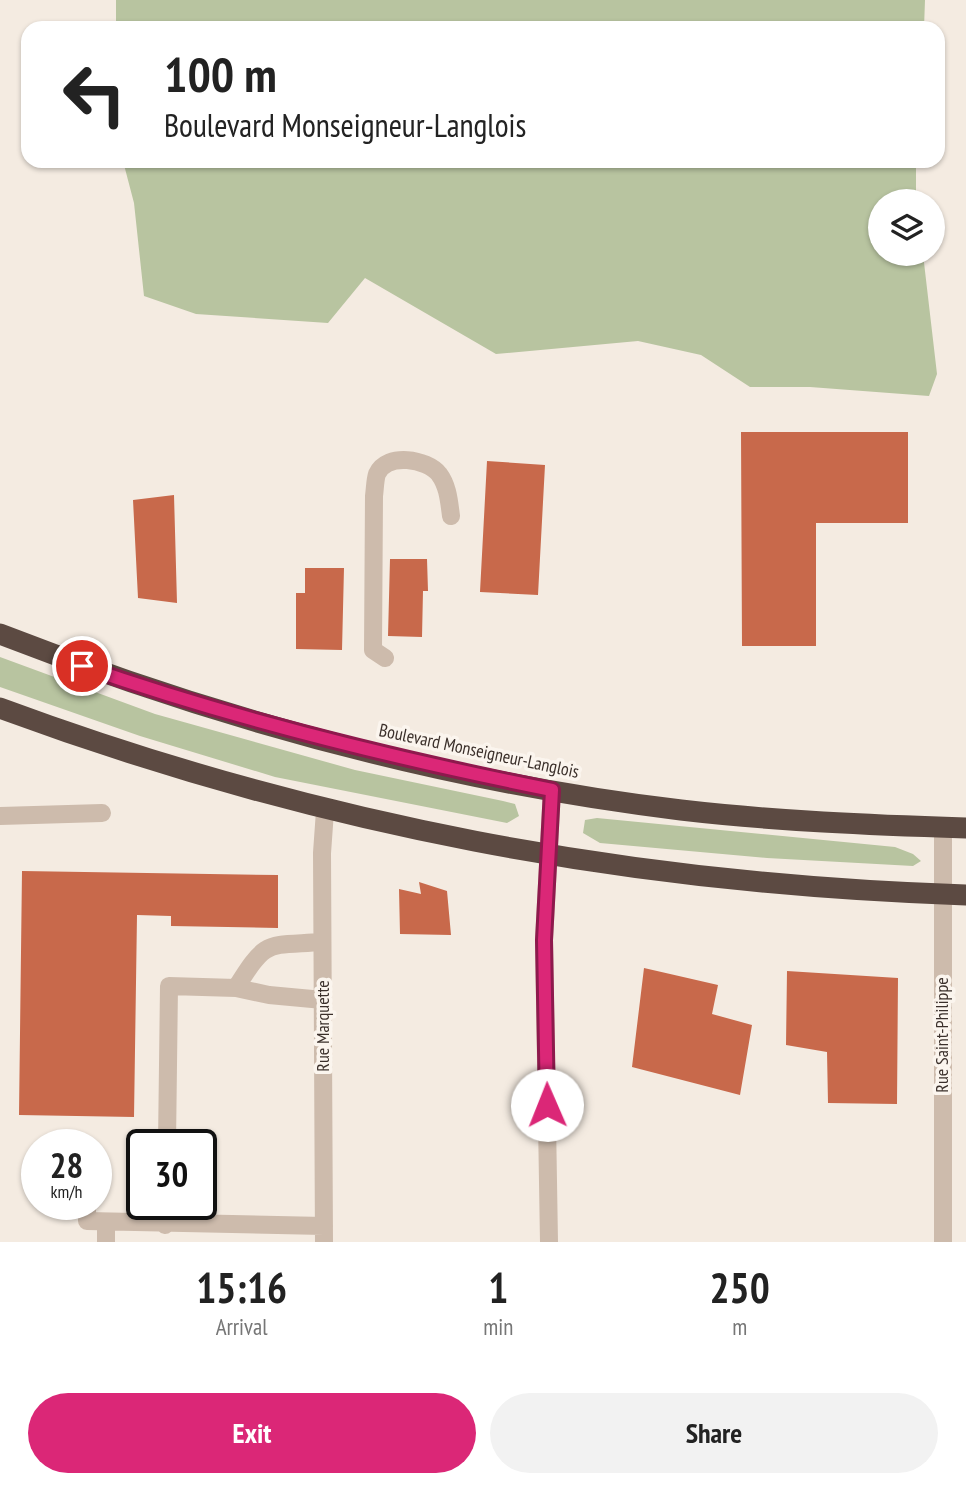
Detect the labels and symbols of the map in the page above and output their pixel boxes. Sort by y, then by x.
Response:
pin [52,636,112,696]
street label: Boulevard Monseigneur-Langlois [377,718,581,783]
street label: Rue Saint-Philippe [930,977,953,1093]
street label: Rue Marquette [311,980,334,1072]
position arrow [510,1068,584,1142]
speed limit sign: 30 [126,1129,217,1220]

